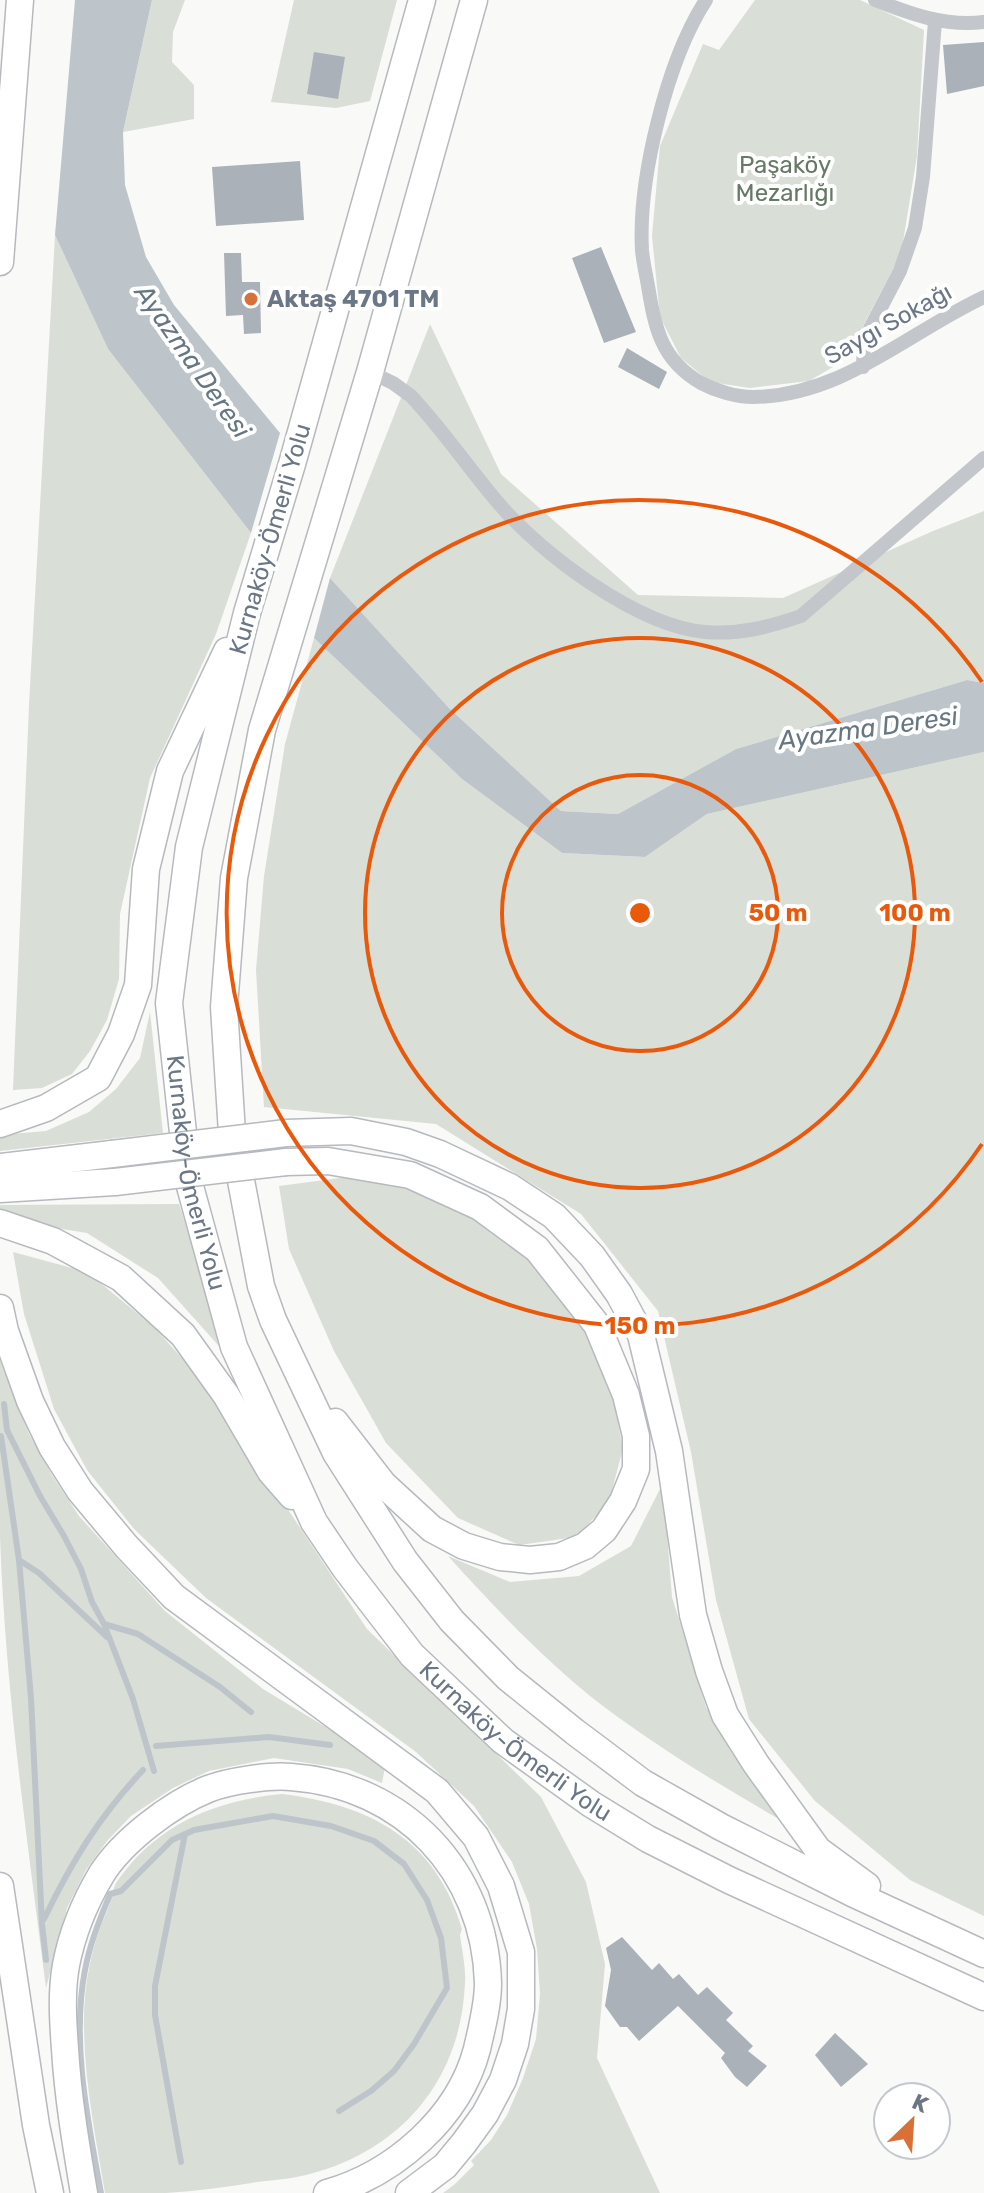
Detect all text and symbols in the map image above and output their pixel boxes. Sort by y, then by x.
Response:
park label: Paşaköy Mezarlığı [736,151,834,207]
water label: Ayazma Deresi [127,277,257,445]
street label: Saygı Sokağı [820,278,956,370]
place label: Aktaş 4701 TM [267,285,439,313]
marker: Aktaş 4701 TM [242,290,260,308]
street label: Kurnaköy-Ömerli Yolu [224,420,316,658]
water label: Ayazma Deresi [775,700,960,757]
centre of rings [626,899,654,927]
text: 50 m [749,899,807,927]
text: 100 m [879,899,951,927]
street label: Kurnaköy-Ömerli Yolu [161,1054,232,1293]
text: 150 m [605,1312,675,1340]
street label: Kurnaköy-Ömerli Yolu [414,1656,617,1827]
north arrow [872,2081,952,2161]
text: K [908,2088,933,2119]

